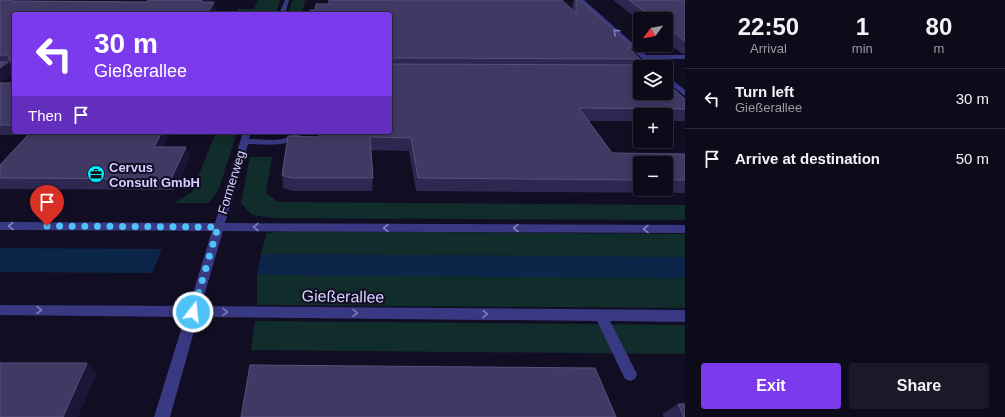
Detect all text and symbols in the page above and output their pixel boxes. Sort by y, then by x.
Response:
north arrow [633,12,673,52]
map controls [633,12,673,196]
text: 22:50 [738,13,799,40]
text: 1 [856,13,869,40]
text: 80 [926,13,952,40]
icon: left [28,28,80,80]
text: 30 m [94,28,158,59]
one-way arrow [613,29,620,36]
text: Arrival [750,41,787,56]
text: min [852,41,873,56]
text: m [933,41,944,56]
button: layers [633,60,673,100]
text: Gießerallee [94,61,187,81]
text: Turn left [735,83,794,100]
icon: left [701,88,723,110]
text: 30 m [956,90,989,107]
text: Gießerallee [735,100,802,115]
icon: arrive [70,104,92,126]
text: Then [28,107,62,124]
button: + [633,108,673,148]
icon: arrive [701,148,723,170]
street label: Formerweg [215,149,248,216]
text: Arrive at destination [735,150,880,167]
text: 50 m [956,150,989,167]
button: − [633,156,673,196]
place label: Cervus Consult GmbH [109,160,200,190]
office icon: Cervus Consult GmbH [86,164,106,184]
pin [30,185,64,226]
icon: arrive [36,191,58,213]
one-way arrow [8,222,14,230]
one-way arrow [253,223,259,231]
one-way arrow [383,224,389,232]
one-way arrow [513,224,519,232]
one-way arrow [643,225,649,233]
street label: Gießerallee [301,287,385,306]
position arrow [172,291,214,333]
one-way arrow [36,306,42,314]
one-way arrow [222,308,228,316]
one-way arrow [352,309,358,317]
one-way arrow [482,310,488,318]
button: Exit [701,363,841,409]
button: Share [849,363,989,409]

